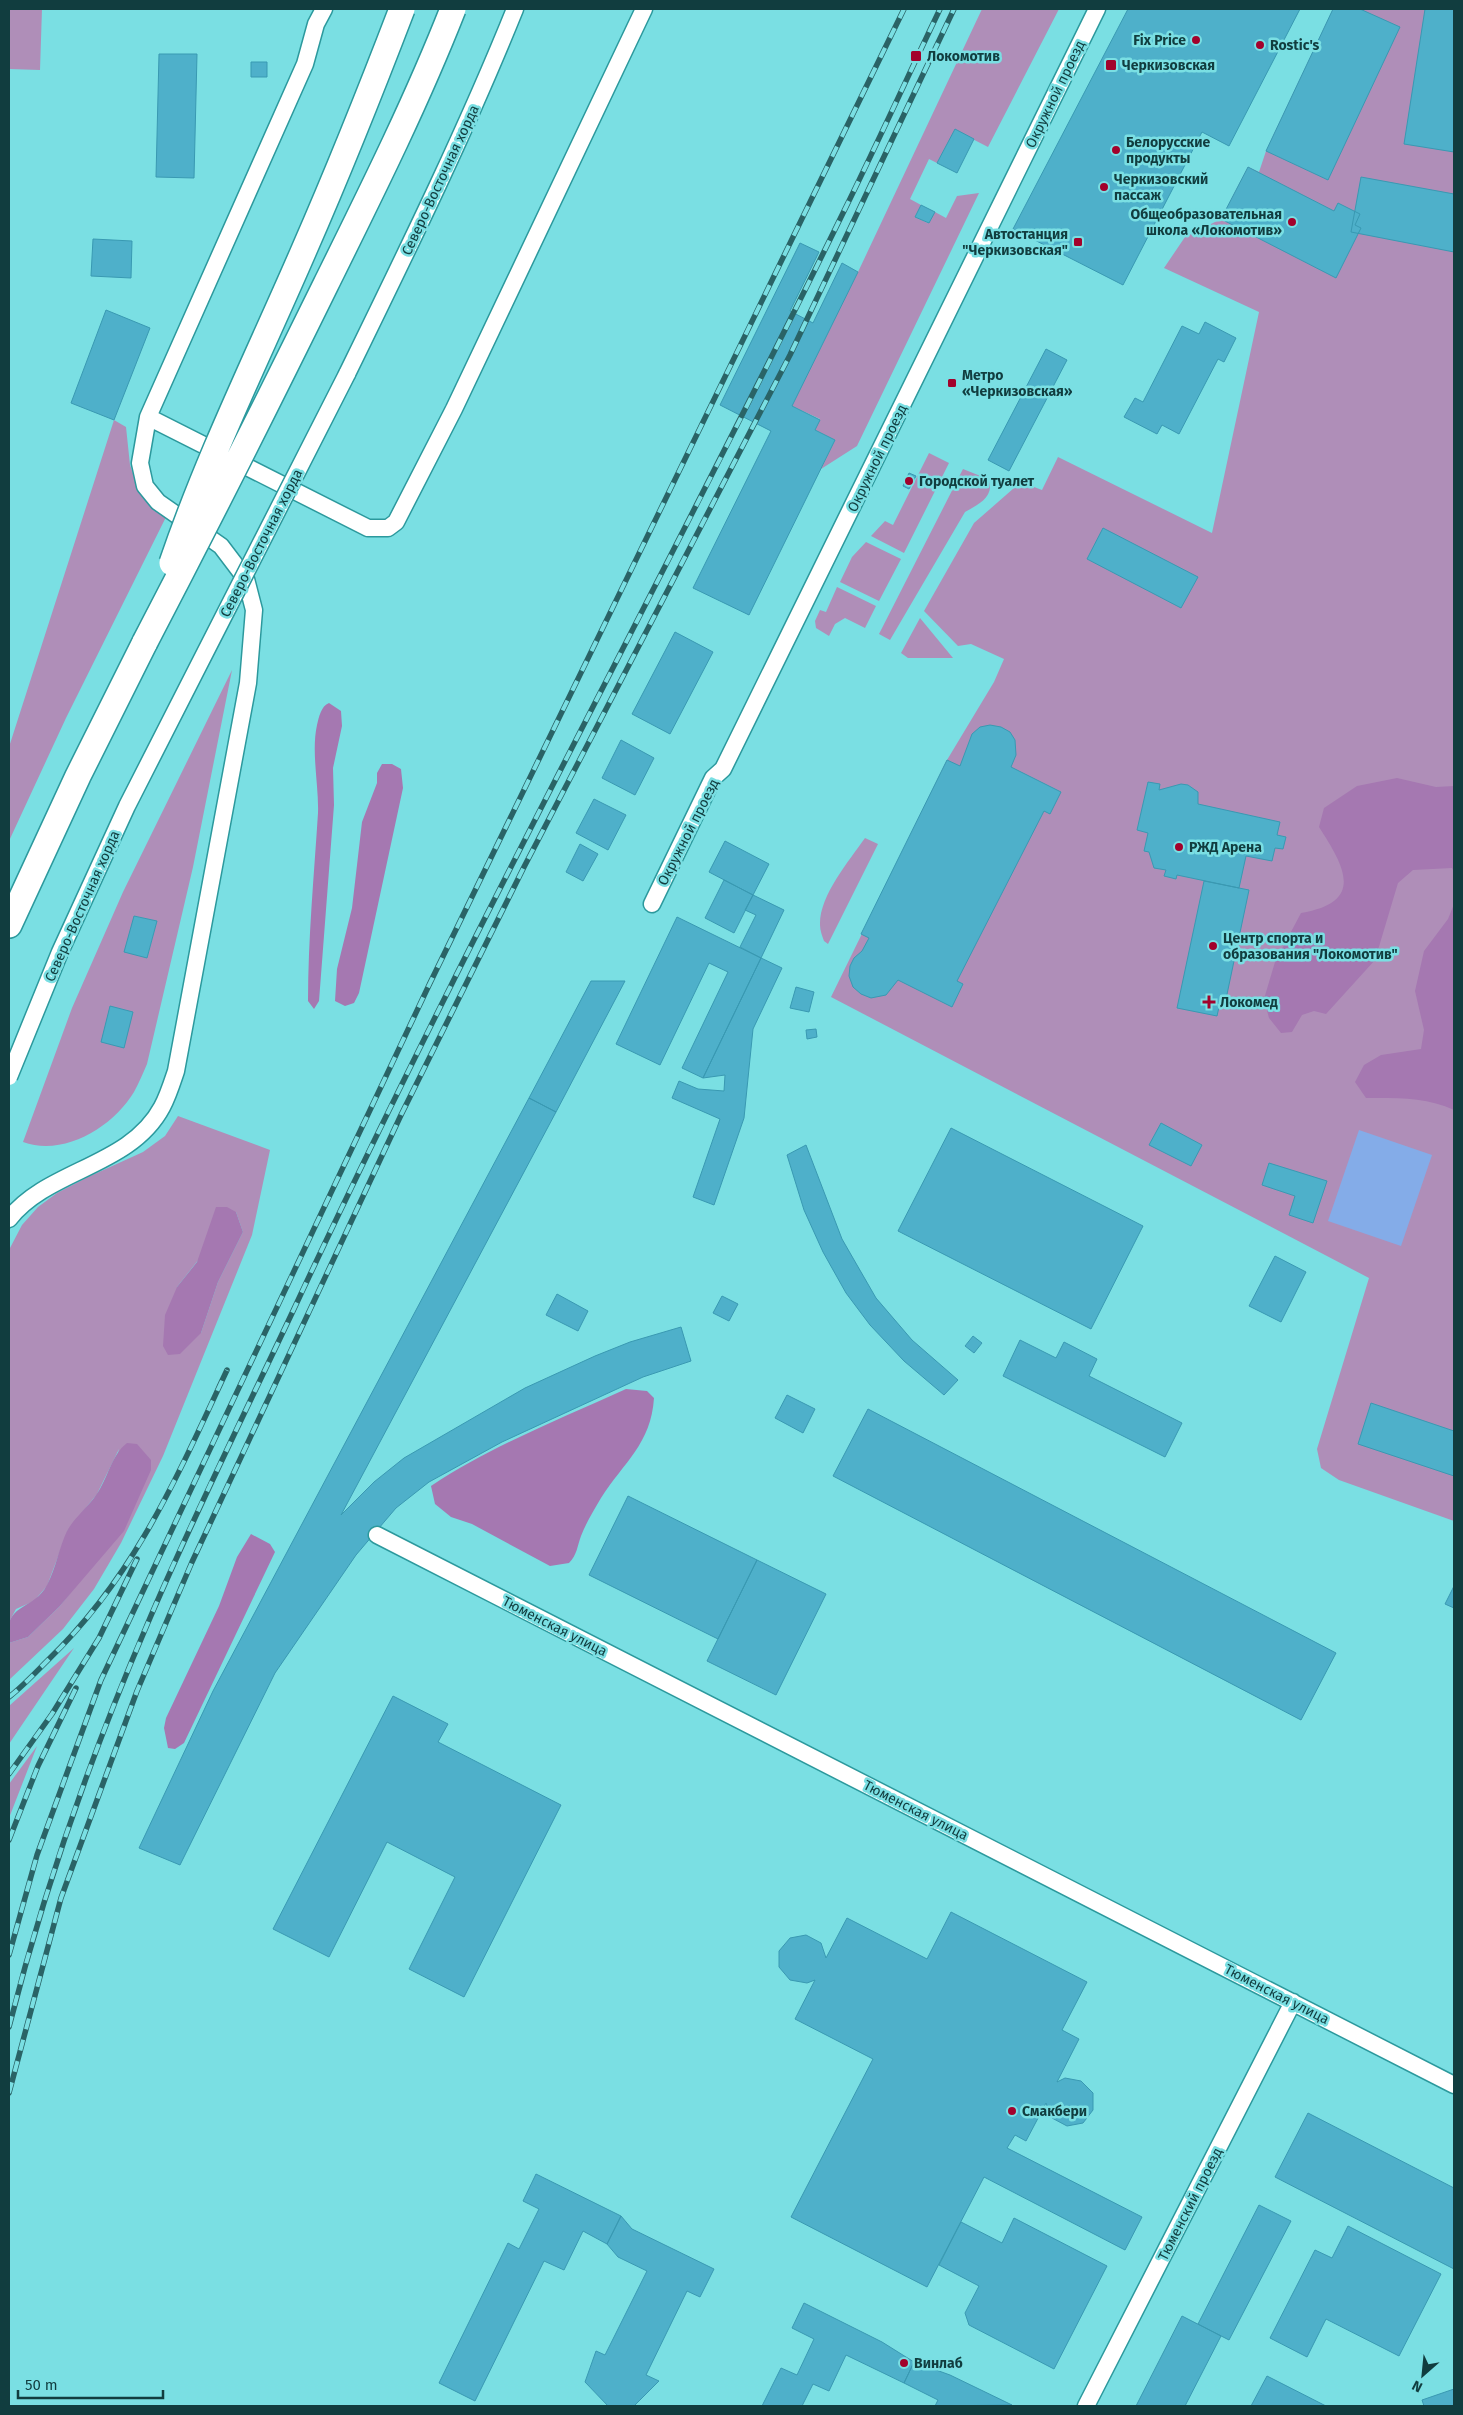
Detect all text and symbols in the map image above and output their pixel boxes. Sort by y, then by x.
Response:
place label: Fix Price [1133,32,1186,49]
marker: Fix Price [1190,34,1202,46]
place label: Rostic's [1270,37,1320,54]
street label: Окружной проезд [1022,38,1089,151]
marker: Rostic's [1254,39,1266,51]
place label: Локомотив [927,48,1000,65]
marker: Локомотив [909,49,923,63]
place label: Черкизовская [1122,57,1215,74]
marker: Черкизовская [1104,58,1118,72]
street label: Северо-Восточная хорда [398,102,483,258]
place label: Белорусские продукты [1126,134,1211,167]
marker: Белорусские продукты [1110,144,1122,156]
place label: Черкизовский пассаж [1114,171,1208,204]
marker: Черкизовский пассаж [1098,181,1110,193]
place label: Общеобразовательная школа «Локомотив» [1131,206,1282,239]
marker: Общеобразовательная школа «Локомотив» [1286,216,1298,228]
place label: Автостанция "Черкизовская" [962,226,1068,259]
marker: Автостанция "Черкизовская" [1072,236,1084,248]
place label: Метро «Черкизовская» [962,367,1073,400]
marker: Метро «Черкизовская» [946,377,958,389]
street label: Окружной проезд [844,402,911,515]
street label: Северо-Восточная хорда [217,466,306,620]
place label: Городской туалет [919,473,1035,490]
marker: Городской туалет [903,475,915,487]
street label: Окружной проезд [654,776,723,888]
street label: Северо-Восточная хорда [41,828,124,984]
place label: РЖД Арена [1189,839,1262,856]
marker: РЖД Арена [1173,841,1185,853]
place label: Центр спорта и образования "Локомотив" [1223,930,1398,963]
marker: Центр спорта и образования "Локомотив" [1207,940,1219,952]
place label: Локомед [1220,994,1278,1011]
marker: Локомед [1202,995,1216,1009]
street label: Тюменская улица [500,1593,610,1660]
street label: Тюменская улица [861,1777,971,1844]
street label: Тюменская улица [1222,1961,1332,2028]
place label: Смакбери [1022,2103,1087,2120]
marker: Смакбери [1006,2105,1018,2117]
street label: Тюменский проезд [1155,2145,1226,2263]
north arrow [1398,2350,1448,2400]
place label: Винлаб [914,2355,963,2372]
marker: Винлаб [898,2357,910,2369]
scale bar [18,2368,162,2400]
text: 50 m [25,2376,58,2394]
text: N [1409,2376,1425,2396]

